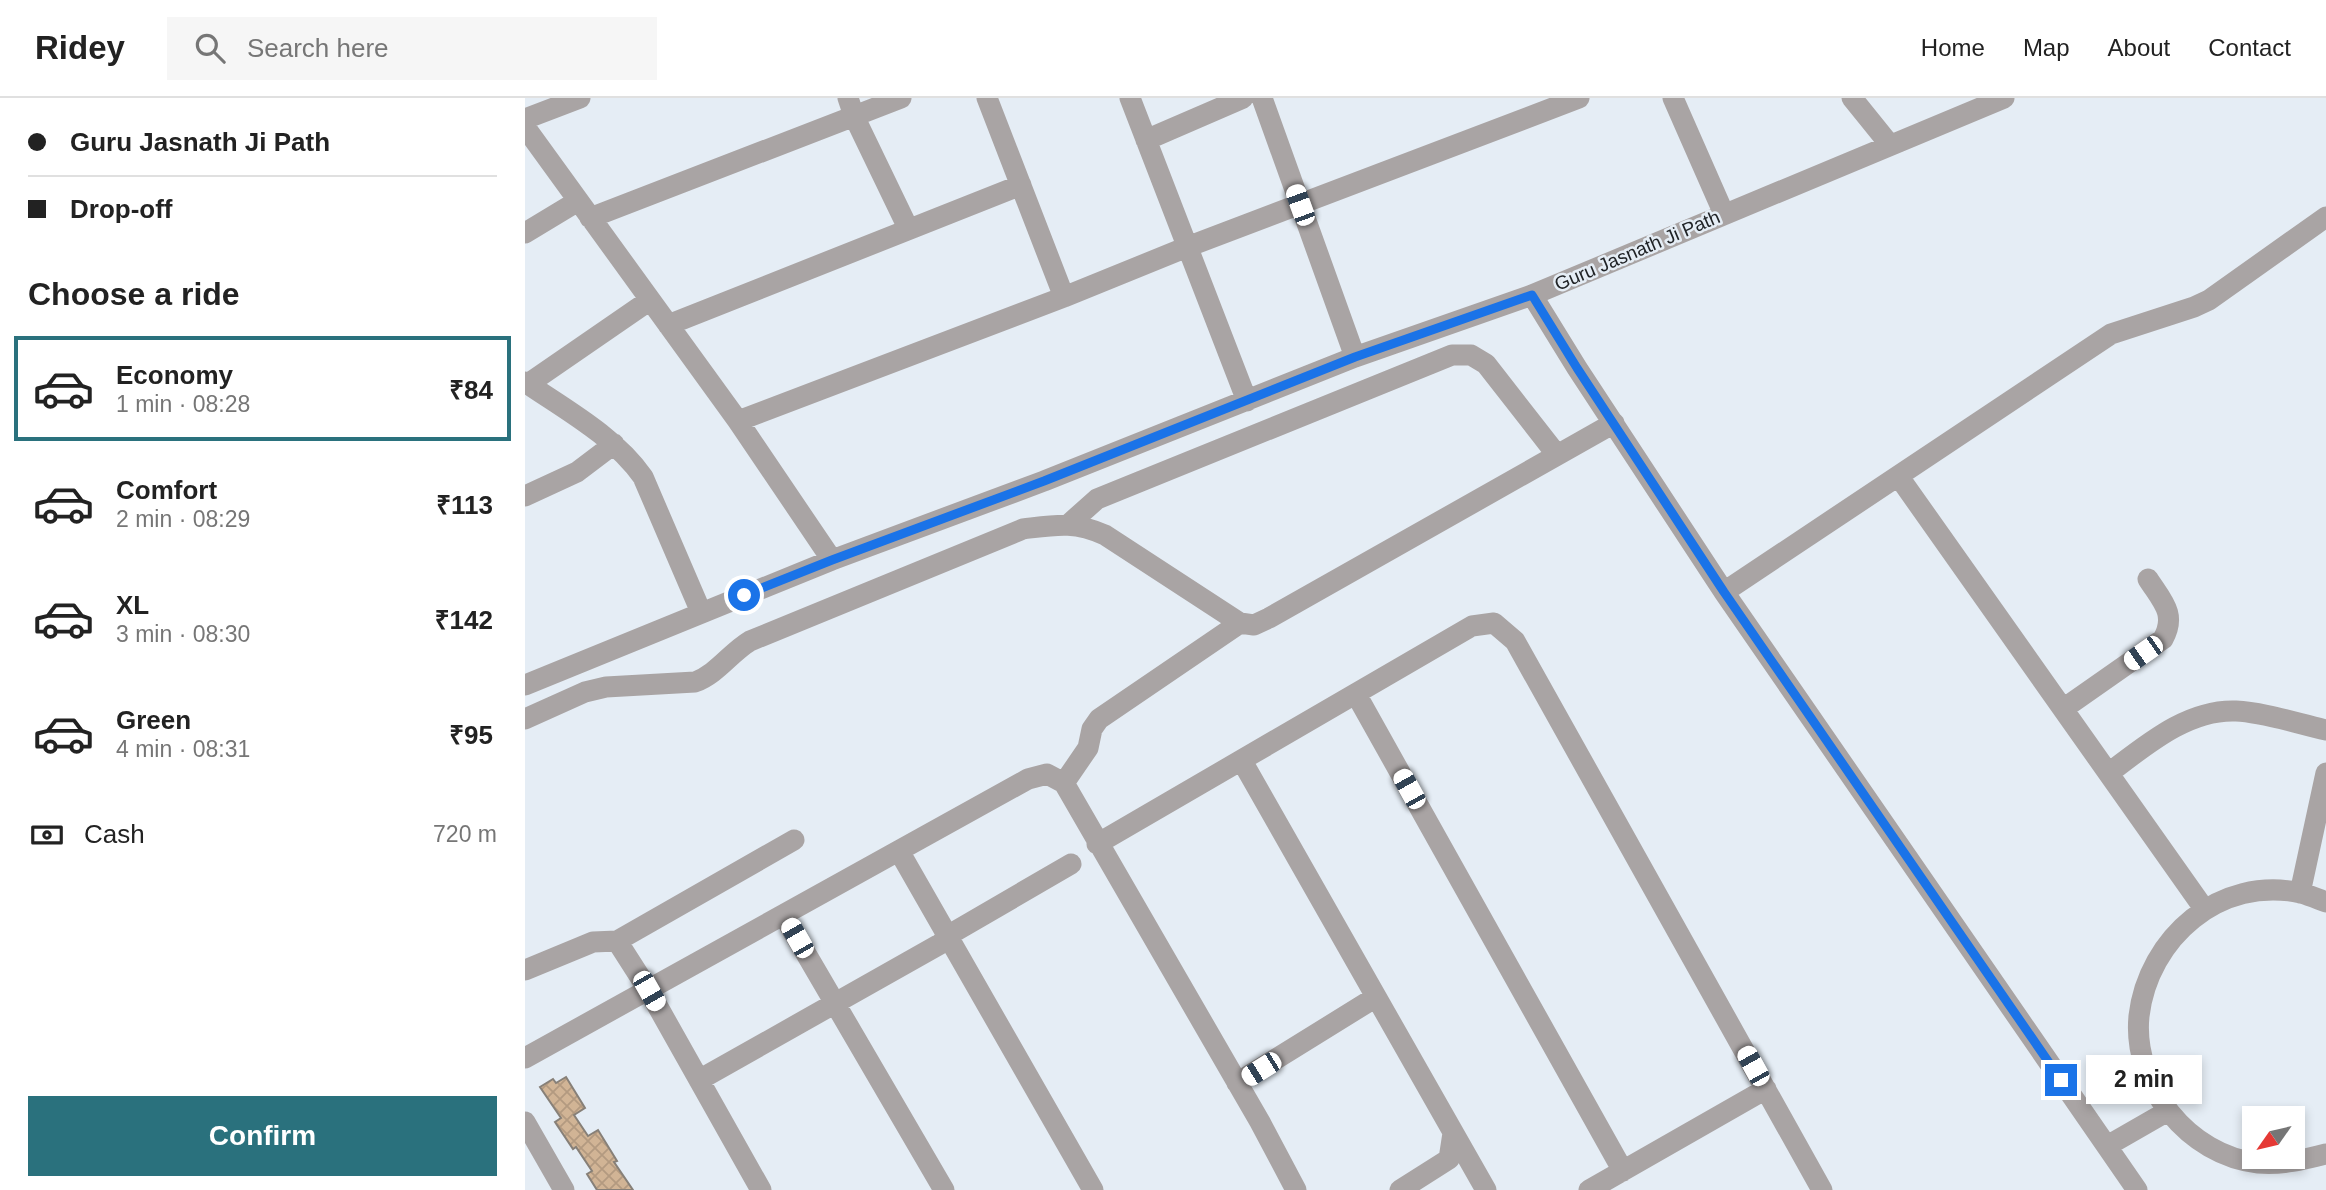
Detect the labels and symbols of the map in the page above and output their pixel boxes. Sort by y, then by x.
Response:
car [1283,182,1318,228]
street label: Guru Jasnath Ji Path [1551,206,1723,295]
route start [728,579,760,611]
car [2120,632,2167,674]
car [1390,766,1429,812]
car [778,915,817,961]
car [630,968,669,1014]
car [1734,1043,1773,1089]
car [1238,1049,1285,1089]
callout: 2 min [2085,1056,2201,1104]
route end [2045,1064,2077,1096]
north arrow [2242,1106,2305,1169]

